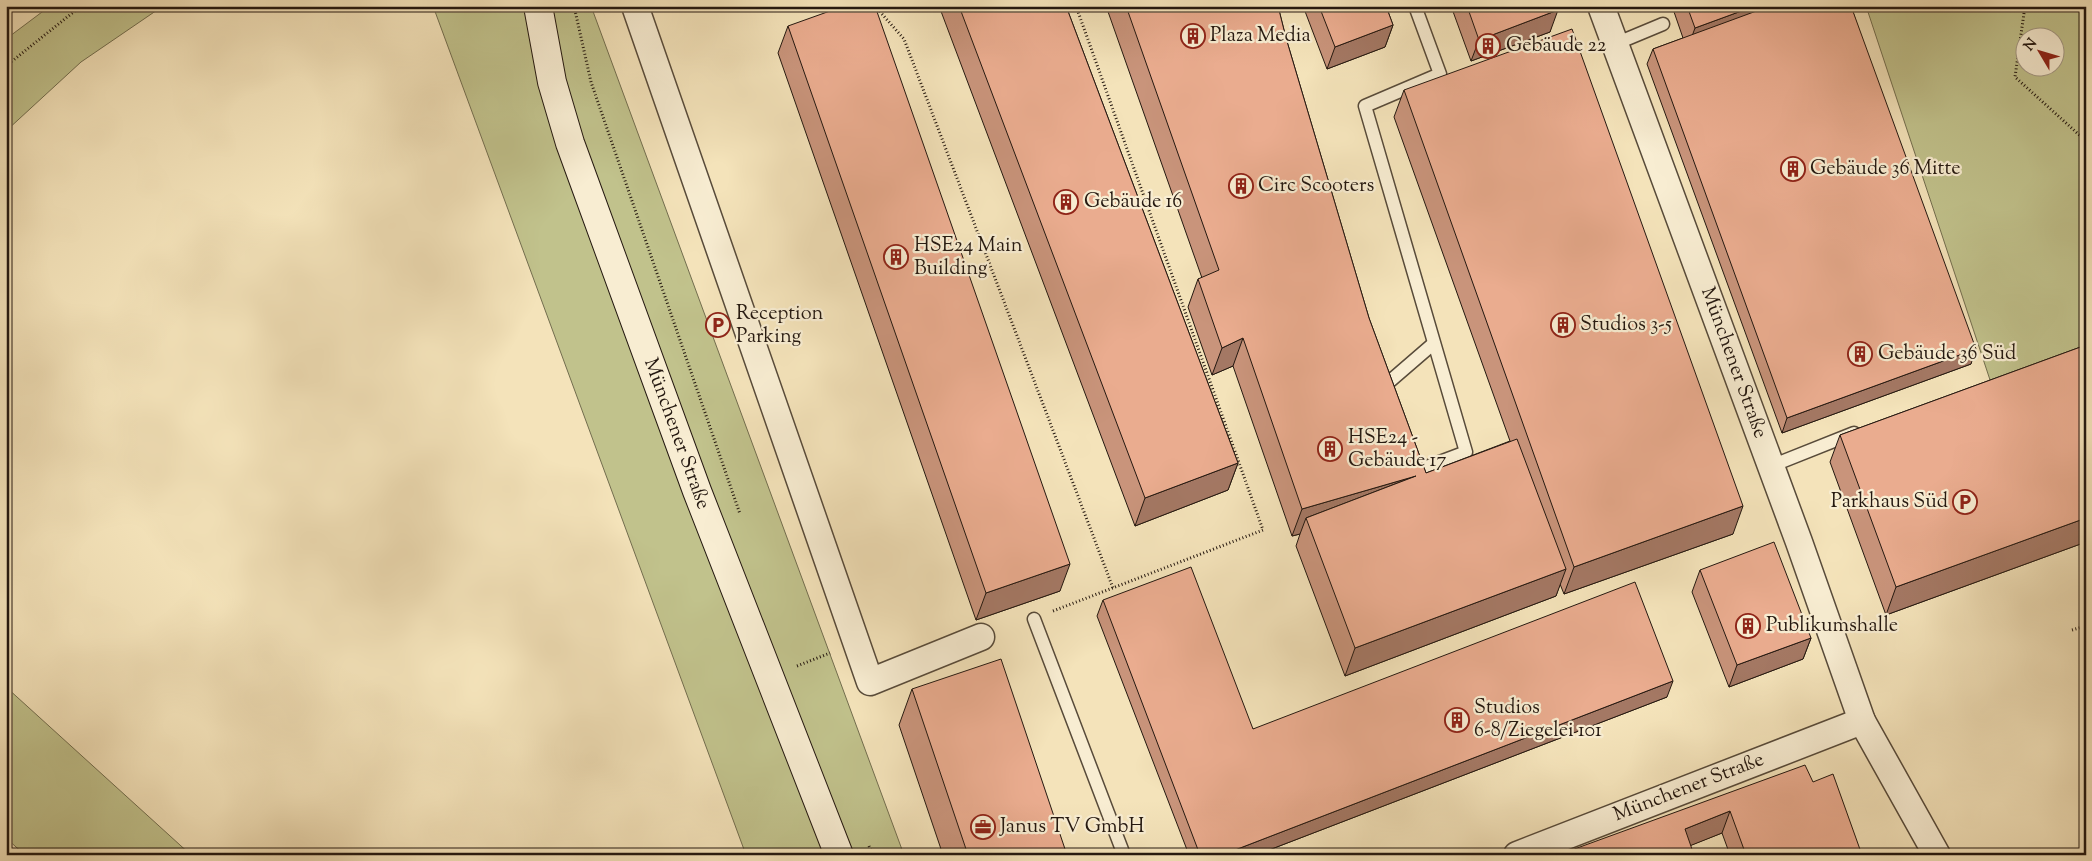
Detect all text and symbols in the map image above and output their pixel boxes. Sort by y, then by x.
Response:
place label: Plaza Media [1210,22,1311,51]
building icon: Plaza Media [1180,23,1206,49]
north arrow [2014,28,2064,78]
place label: Gebäude 22 [1506,32,1606,61]
building icon: Gebäude 22 [1475,33,1501,59]
text: N [2020,35,2043,56]
place label: Gebäude 36 Mitte [1810,155,1961,184]
building icon: Gebäude 36 Mitte [1780,156,1806,182]
place label: Circ Scooters [1258,172,1375,201]
building icon: Circ Scooters [1228,173,1254,199]
place label: Gebäude 16 [1084,188,1182,217]
building icon: Gebäude 16 [1053,189,1079,215]
place label: HSE24 Main Building [914,232,1023,284]
building icon: HSE24 Main Building [883,244,909,270]
street label: Münchener Straße [1692,283,1774,443]
place label: Reception Parking [736,300,824,352]
place label: Studios 3-5 [1580,311,1672,340]
parking icon: Reception Parking [705,312,731,338]
building icon: Studios 3-5 [1550,312,1576,338]
place label: Gebäude 36 Süd [1878,340,2016,369]
building icon: Gebäude 36 Süd [1847,341,1873,367]
street label: Münchener Straße [635,354,717,514]
place label: HSE24 - Gebäude 17 [1348,424,1446,476]
building icon: HSE24 - Gebäude 17 [1317,436,1343,462]
place label: Parkhaus Süd [1831,488,1948,517]
parking icon: Parkhaus Süd [1952,489,1978,515]
place label: Publikumshalle [1766,612,1898,641]
building icon: Publikumshalle [1735,613,1761,639]
place label: Studios 6-8/Ziegelei 101 [1474,694,1602,746]
building icon: Studios 6-8/Ziegelei 101 [1444,707,1470,733]
street label: Münchener Straße [1610,746,1768,830]
place label: Janus TV GmbH [999,813,1144,842]
office icon: Janus TV GmbH [970,814,996,840]

